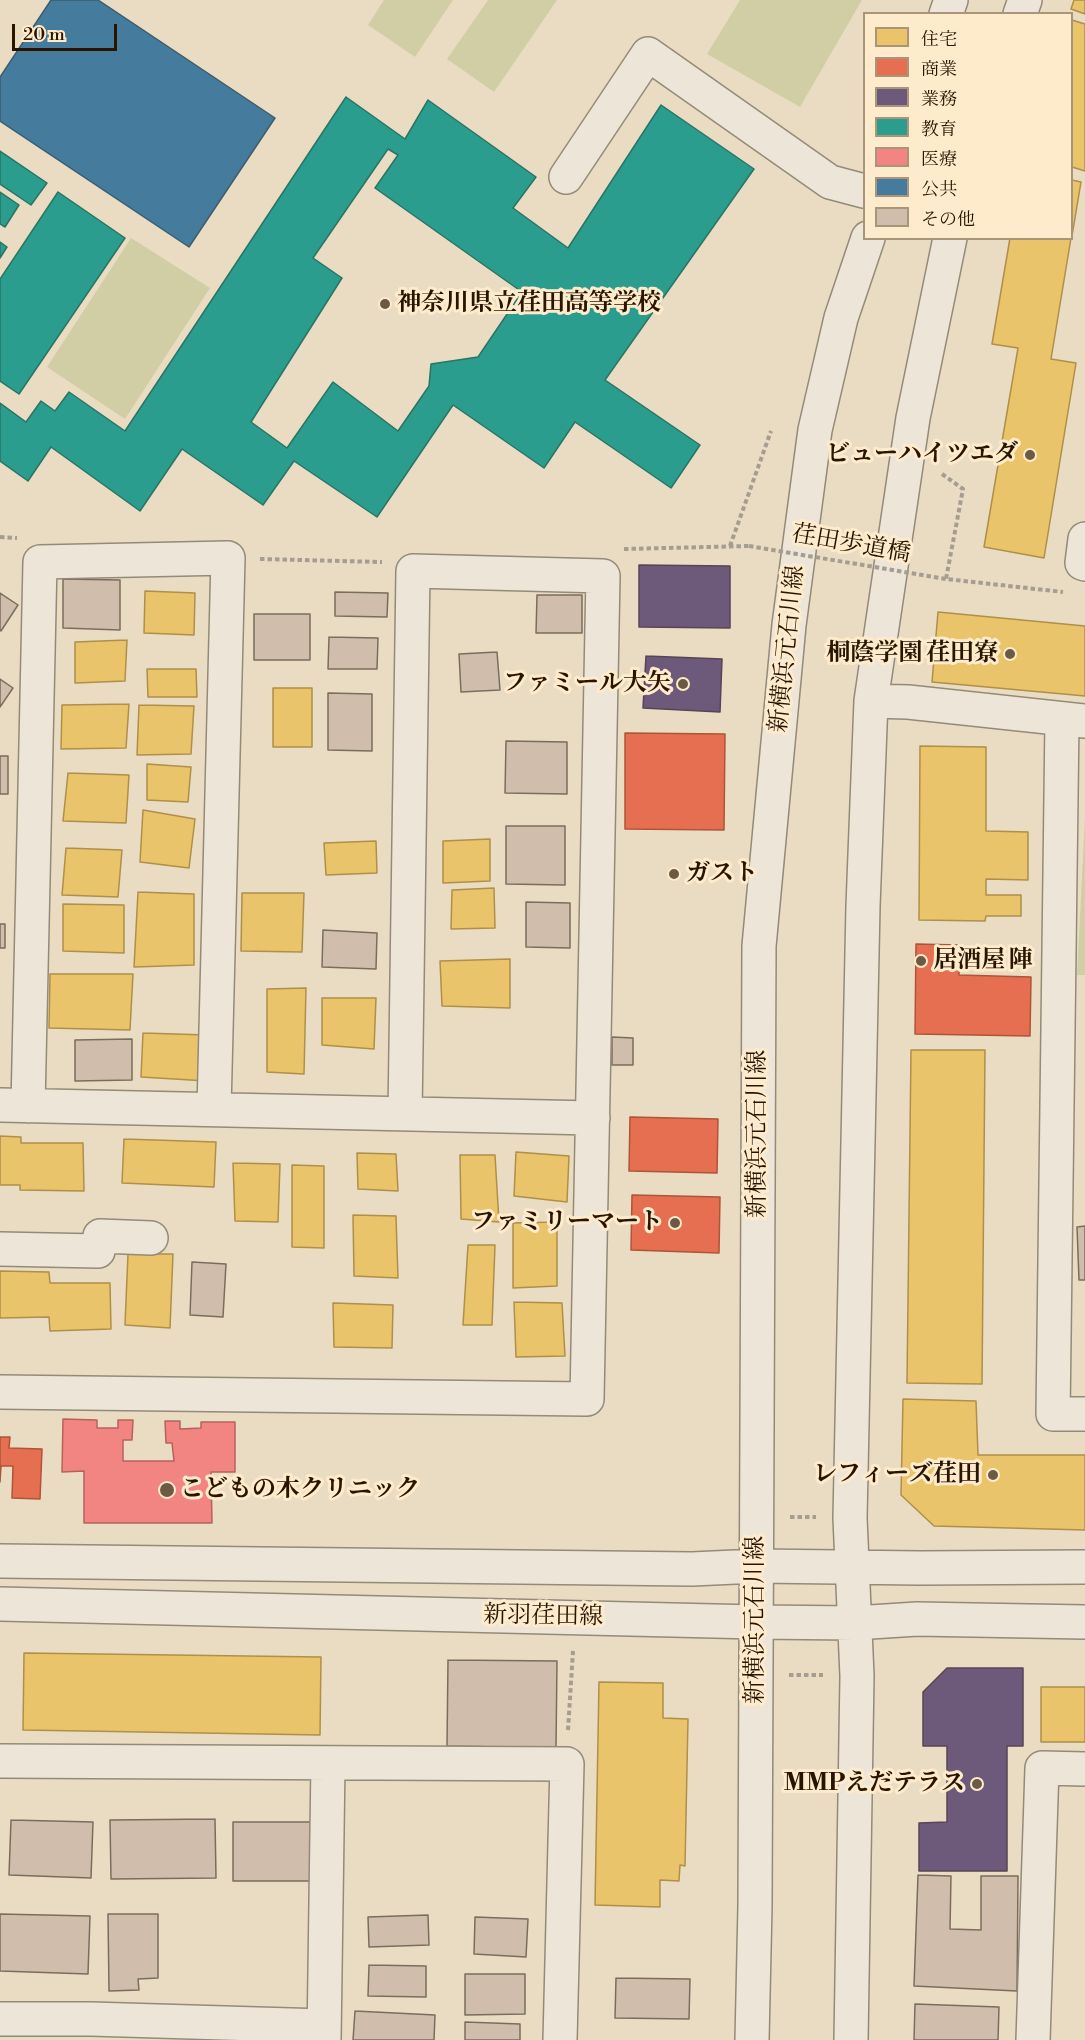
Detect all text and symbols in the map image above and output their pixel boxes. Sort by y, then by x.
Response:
scale bar [15,12,120,50]
legend [863,12,1073,240]
text: 20 m [23,23,65,46]
text: 住宅 [921,28,957,51]
text: 商業 [921,58,957,81]
text: 業務 [921,88,957,111]
text: 教育 [921,118,957,141]
text: 医療 [921,148,957,171]
text: 公共 [921,178,957,201]
text: その他 [921,208,975,231]
place label: 神奈川県立荏田高等学校 [397,290,661,318]
marker: 神奈川県立荏田高等学校 [378,297,392,311]
place label: ビューハイツエダ [826,441,1018,469]
marker: ビューハイツエダ [1023,448,1037,462]
street label: 荏田歩道橋 [789,520,913,570]
street label: 新横浜元石川線 [765,564,811,734]
place label: 桐蔭学園 荏田寮 [826,640,998,668]
marker: 桐蔭学園 荏田寮 [1003,647,1017,661]
place label: ファミール大矢 [503,670,671,698]
marker: ファミール大矢 [676,677,690,691]
place label: ガスト [686,860,758,888]
marker: ガスト [667,867,681,881]
place label: 居酒屋 陣 [933,947,1033,975]
marker: 居酒屋 陣 [914,954,928,968]
street label: 新横浜元石川線 [744,1050,772,1218]
place label: ファミリーマート [471,1209,663,1237]
marker: ファミリーマート [668,1216,682,1230]
place label: レフィーズ荏田 [813,1461,981,1489]
marker: レフィーズ荏田 [986,1468,1000,1482]
place label: こどもの木クリニック [180,1476,420,1504]
marker: こどもの木クリニック [158,1481,176,1499]
street label: 新横浜元石川線 [742,1536,770,1704]
street label: 新羽荏田線 [483,1602,603,1632]
place label: MMPえだテラス [784,1770,965,1798]
marker: MMPえだテラス [970,1777,984,1791]

